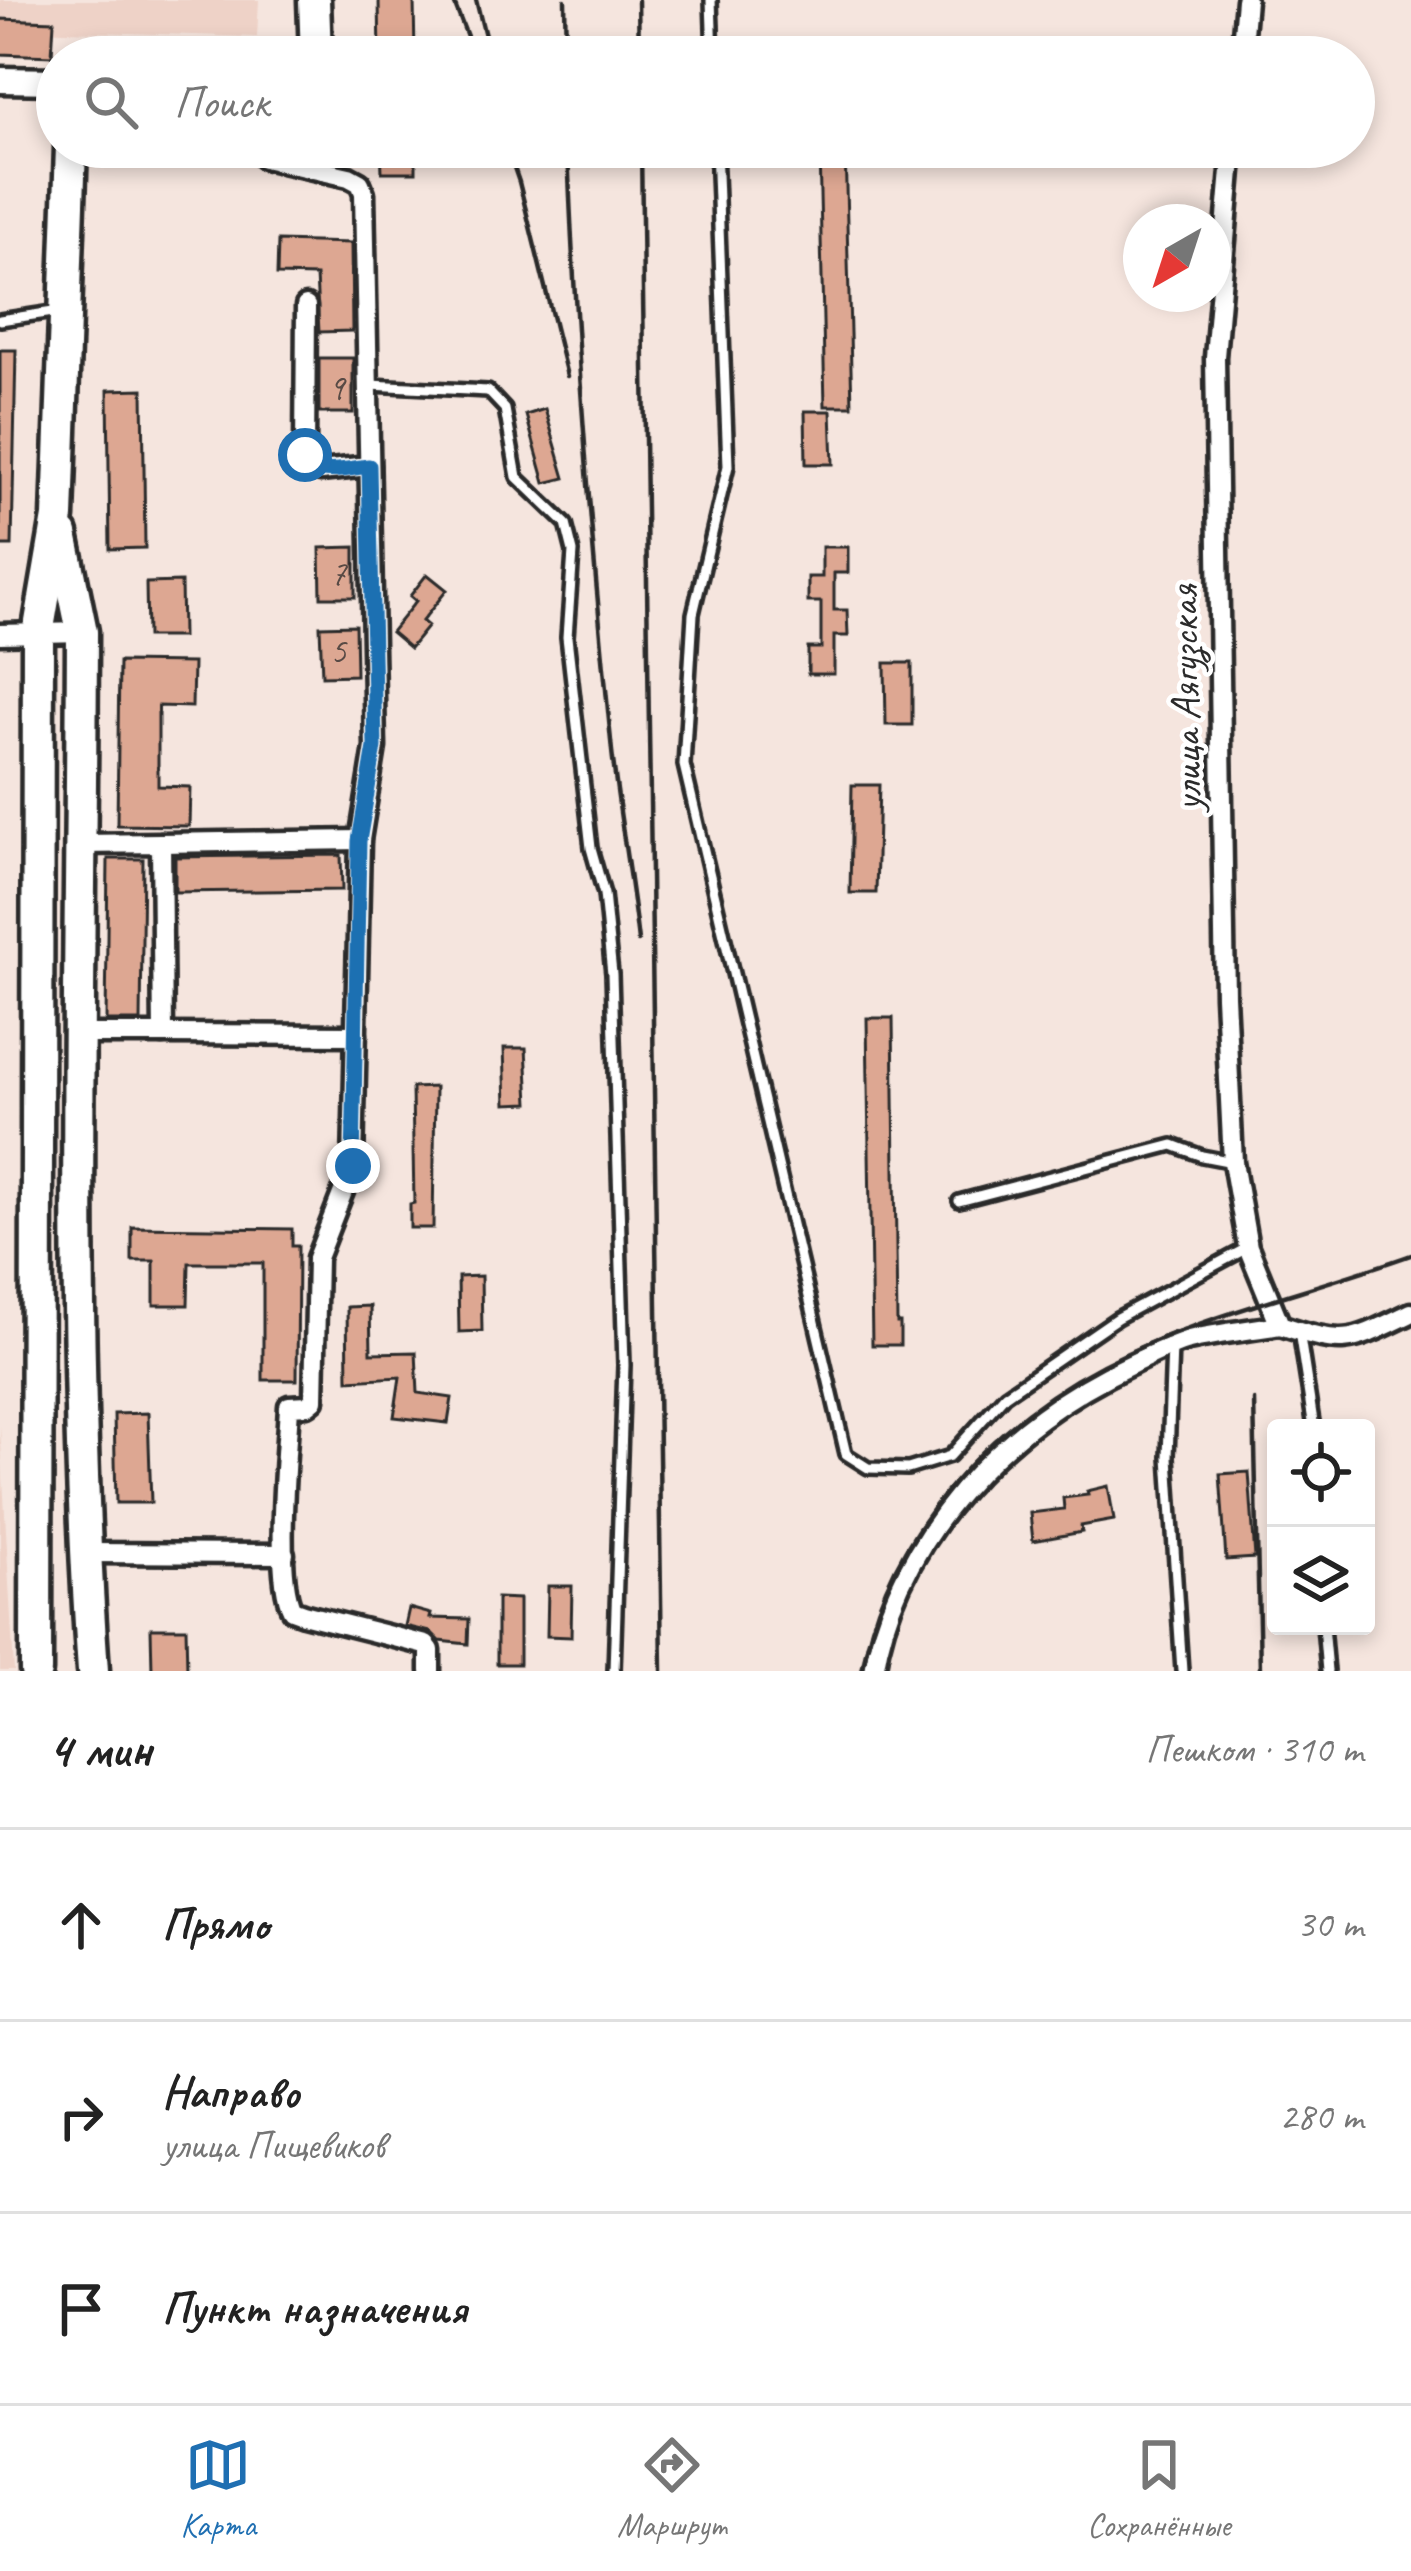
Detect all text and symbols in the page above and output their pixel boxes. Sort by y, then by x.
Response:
search box [36,36,1375,168]
icon: search [78,69,144,135]
text: Поиск [174,74,269,131]
north arrow [1123,204,1231,312]
house number: 9 [328,364,347,410]
route start [278,428,332,482]
house number: 7 [330,550,348,596]
street label: улица Аягузская [1157,583,1214,815]
house number: 5 [330,628,348,674]
route end [326,1139,380,1193]
map controls [1267,1419,1375,1635]
button: locate [1267,1419,1375,1527]
button: layers [1267,1527,1375,1635]
text: 4 мин [48,1717,152,1781]
text: Пешком · 310 m [1145,1725,1363,1774]
icon: ahead [48,1892,114,1958]
text: Прямо [162,1896,269,1953]
text: 30 m [1297,1900,1363,1949]
text: Направо [162,2064,300,2121]
icon: right [48,2084,114,2150]
text: 280 m [1279,2092,1363,2141]
text: улица Пищевиков [162,2121,385,2170]
icon: arrive [48,2276,114,2342]
text: Пункт назначения [162,2280,467,2337]
tab: Карта [181,2432,256,2546]
tab: Маршрут [617,2432,726,2546]
tab: Сохранённые [1087,2432,1230,2546]

